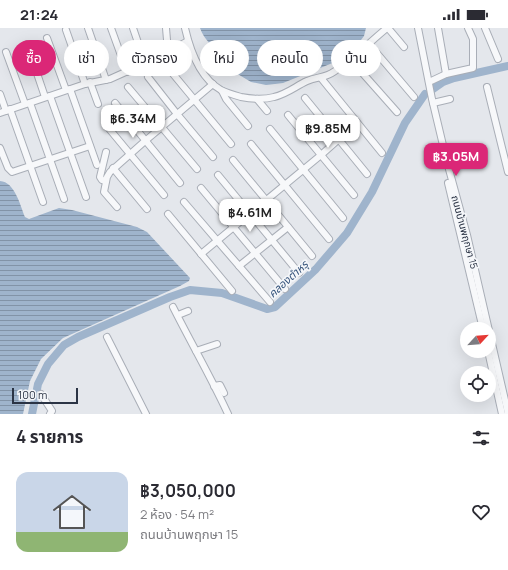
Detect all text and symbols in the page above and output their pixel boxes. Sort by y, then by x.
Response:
text: 21:24 [20,4,58,25]
chip: ซื้อ [12,40,56,76]
chip: เช่า [64,40,109,76]
chip: ตัวกรอง [117,40,192,76]
chip: ใหม่ [200,40,249,76]
chip: คอนโด [257,40,323,76]
chip: บ้าน [331,40,381,76]
pin: ฿6.34M [100,105,166,139]
text: ฿6.34M [110,109,156,127]
pin: ฿9.85M [295,115,361,149]
text: ฿9.85M [305,119,351,137]
pin: ฿3.05M [423,143,489,177]
text: ฿3.05M [433,147,479,165]
street label: ถนนบ้านพฤกษา 15 [448,194,482,271]
pin: ฿4.61M [217,199,283,233]
text: ฿4.61M [228,203,272,221]
water label: คลองตำหรุ [265,256,312,300]
north arrow [460,322,496,358]
map controls [460,322,496,402]
button: locate [460,366,496,402]
scale bar [12,386,78,405]
text: 100 m [18,387,47,402]
text: 4 รายการ [16,425,83,448]
icon: filters [470,427,492,449]
text: ฿3,050,000 [140,479,236,502]
icon: home [48,488,96,536]
icon: heart [470,501,492,523]
text: 2 ห้อง · 54 m² [140,505,214,523]
text: ถนนบ้านพฤกษา 15 [140,525,238,543]

